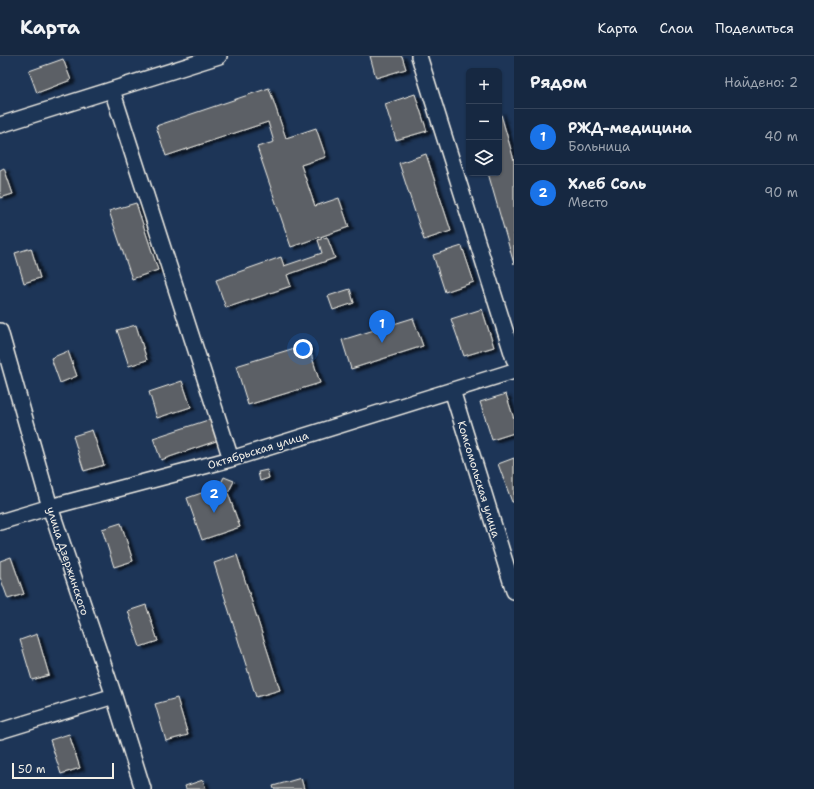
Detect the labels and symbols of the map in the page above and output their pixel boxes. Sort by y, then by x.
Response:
pin: 1 [369,310,395,343]
your location [293,339,313,359]
street label: Комсомольская улица [454,419,503,539]
street label: Октябрьская улица [206,428,311,473]
pin: 2 [201,480,227,513]
street label: улица Дзержинского [43,505,92,618]
scale bar [12,761,114,780]

